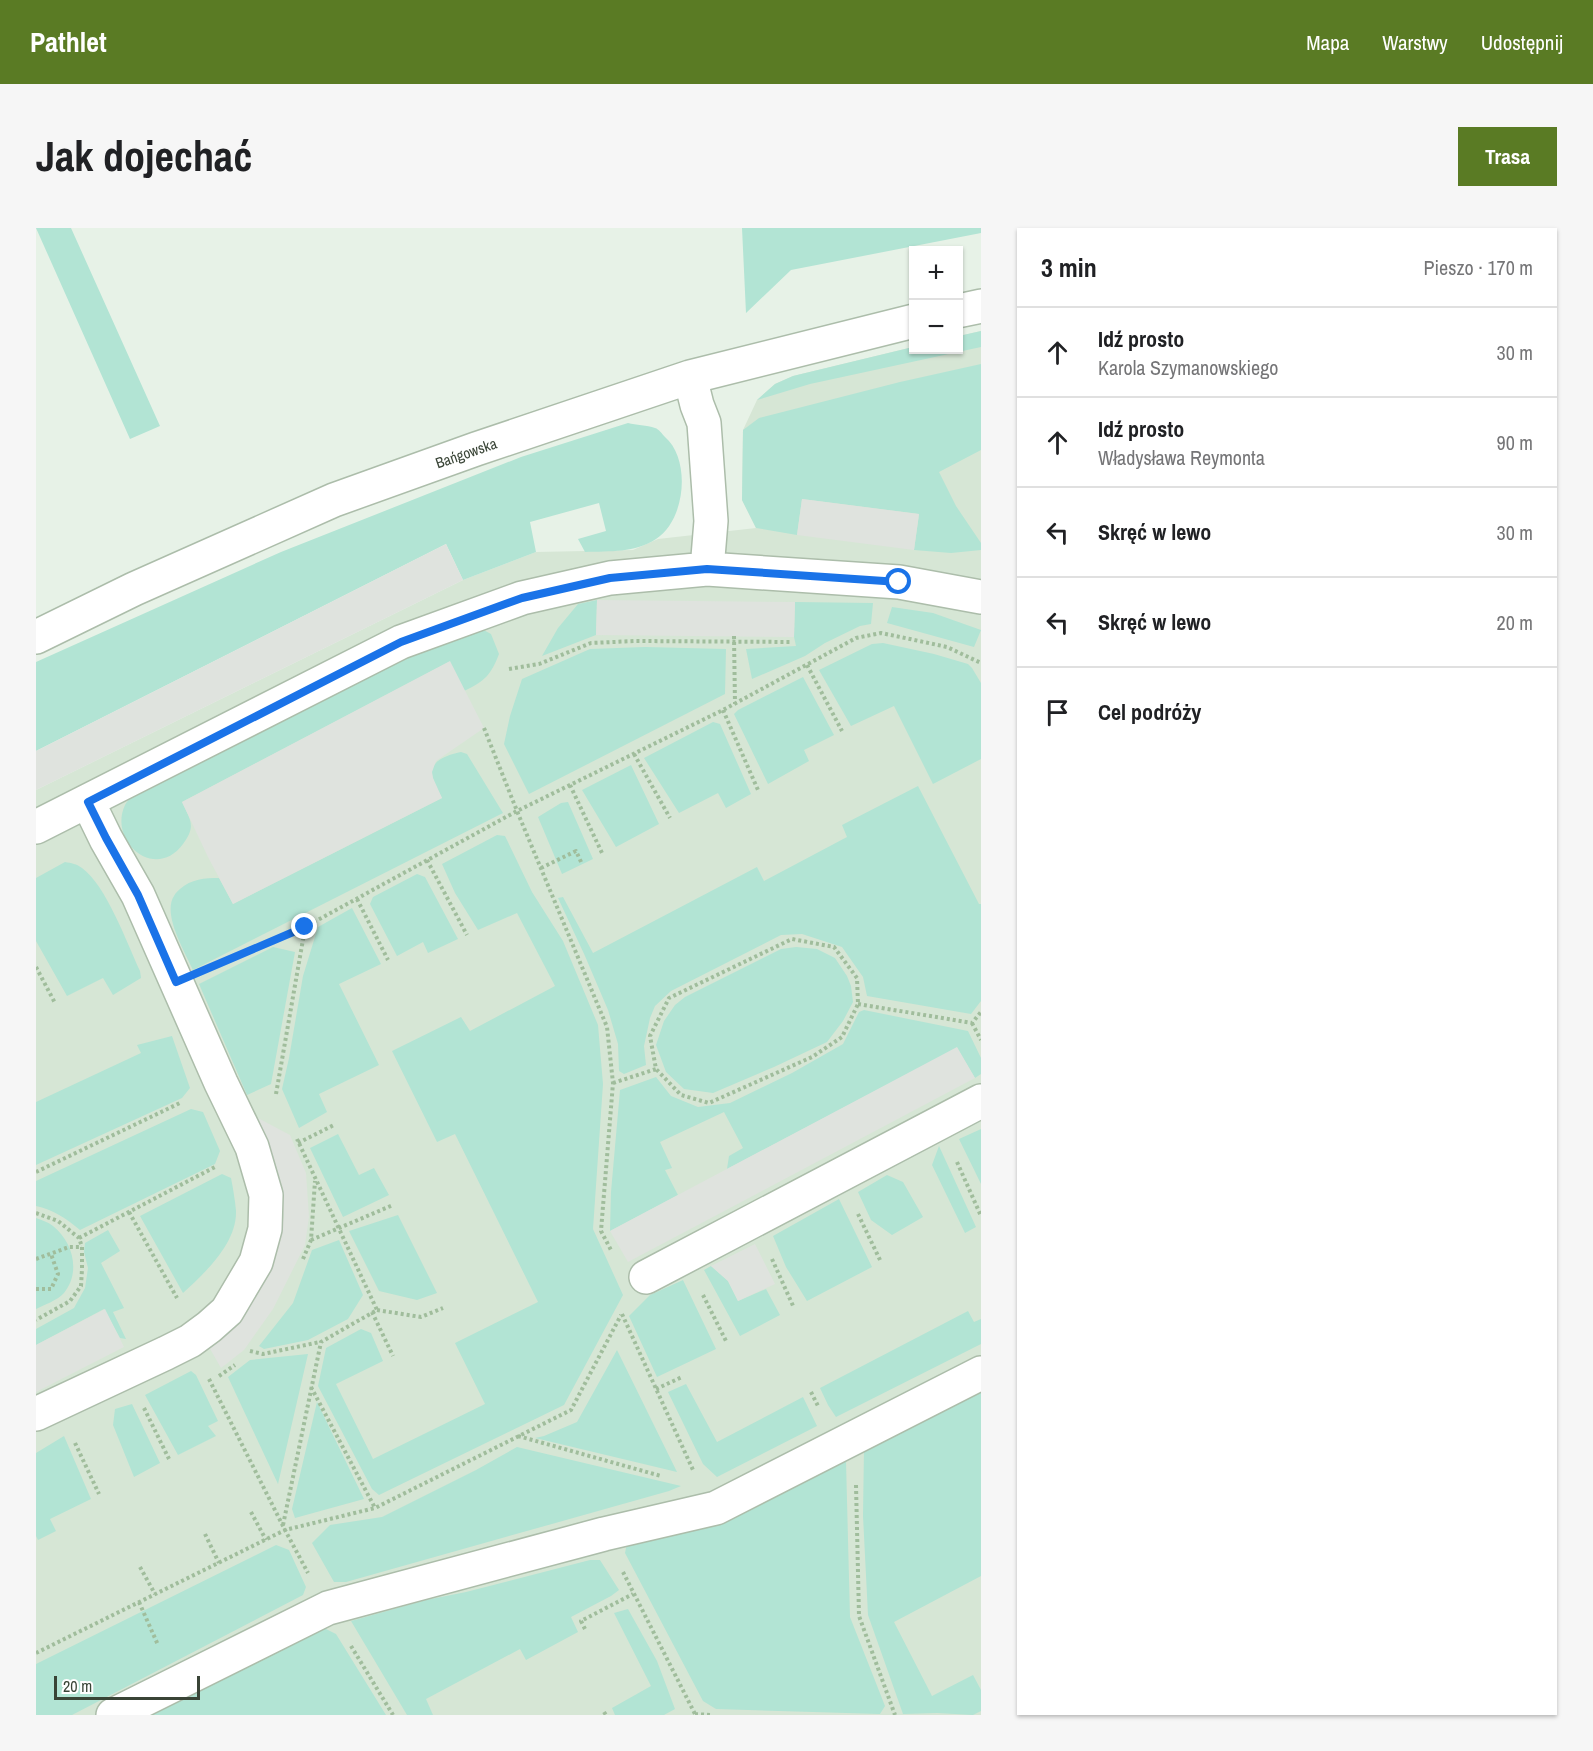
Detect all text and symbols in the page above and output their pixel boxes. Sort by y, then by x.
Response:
text: Pathlet [30,23,107,61]
text: Mapa [1306,28,1349,57]
text: Warstwy [1382,28,1448,57]
text: Udostępnij [1481,28,1563,57]
button: Trasa [1458,127,1557,186]
text: Jak dojechać [36,128,252,184]
map controls [909,246,963,354]
button: + [909,246,963,300]
text: 3 min [1041,250,1097,285]
text: Pieszo · 170 m [1424,254,1533,281]
button: − [909,300,963,354]
text: Idź prosto [1098,324,1184,354]
icon: ahead [1041,336,1074,369]
text: 30 m [1497,339,1533,366]
text: Karola Szymanowskiego [1098,354,1278,381]
text: Idź prosto [1098,414,1184,444]
icon: ahead [1041,426,1074,459]
text: 90 m [1497,429,1533,456]
street label: Bańgowska [433,433,500,473]
text: Władysława Reymonta [1098,444,1265,471]
icon: left [1041,516,1074,549]
text: Skręć w lewo [1098,517,1211,547]
text: 30 m [1497,519,1533,546]
route start [885,568,911,594]
icon: left [1041,606,1074,639]
text: Skręć w lewo [1098,607,1211,637]
text: 20 m [1497,609,1533,636]
icon: arrive [1041,696,1074,729]
text: Cel podróży [1098,697,1201,727]
route end [291,913,317,939]
scale bar [54,1673,200,1700]
text: 20 m [63,1675,92,1697]

